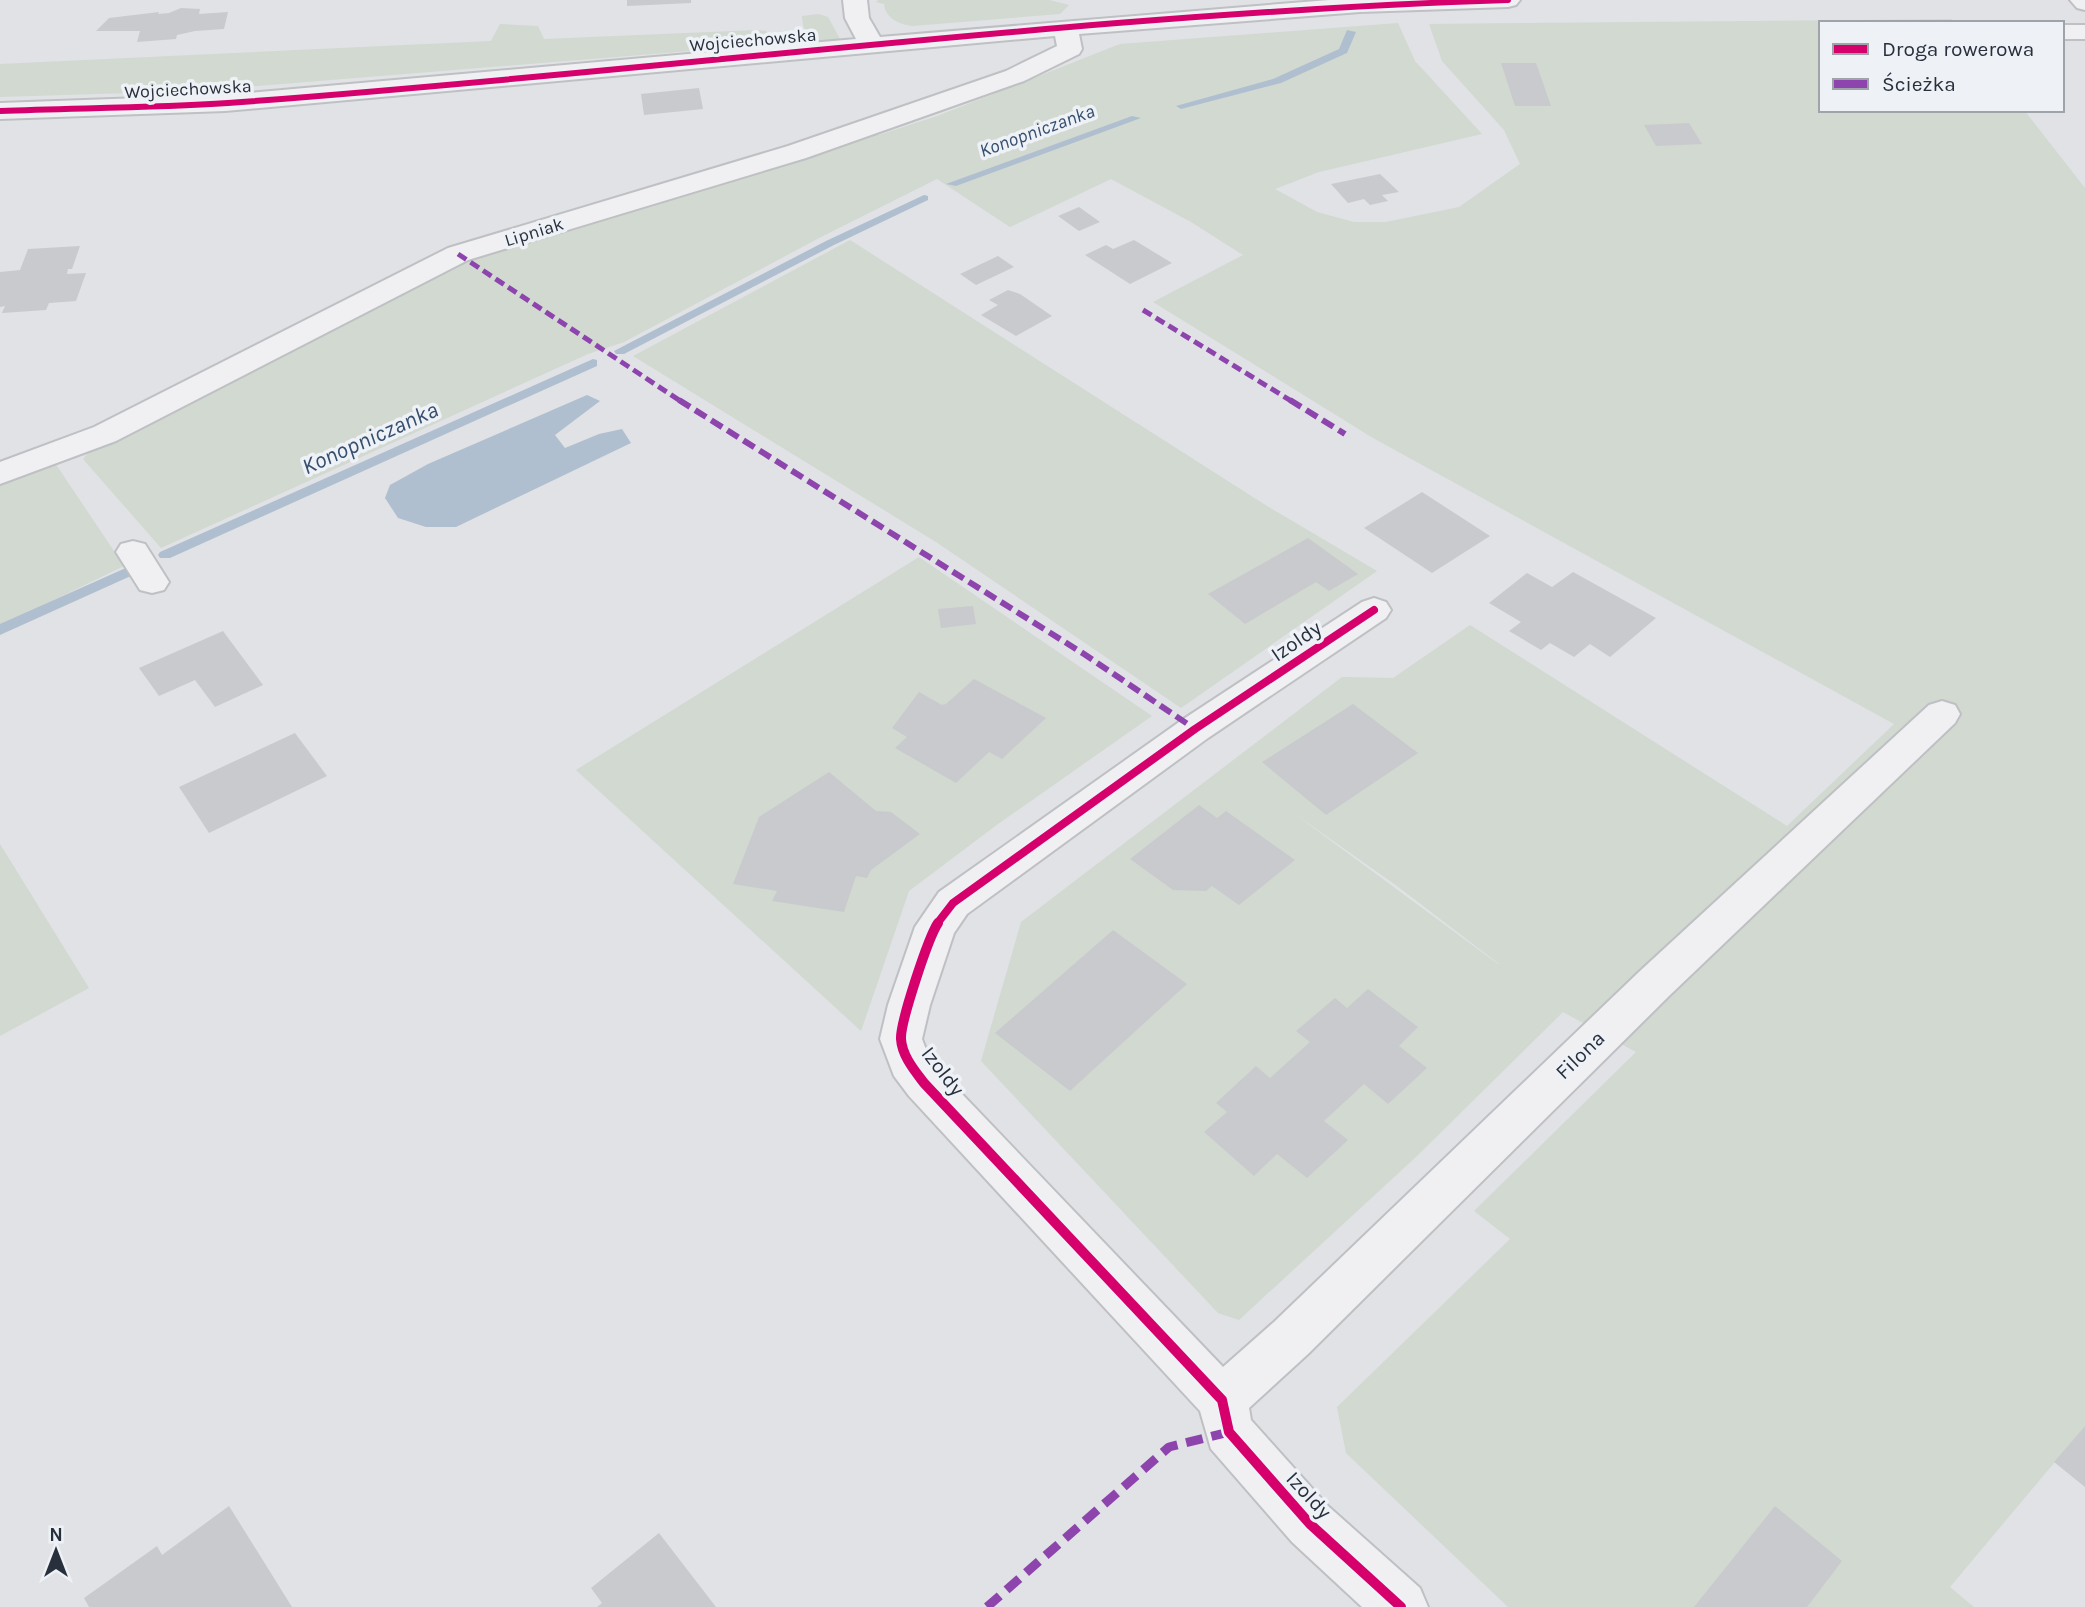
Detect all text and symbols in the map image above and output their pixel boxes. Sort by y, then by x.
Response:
legend [1819,21,2064,112]
street label: Wojciechowska [689,23,817,57]
text: Droga rowerowa [1882,37,2034,61]
text: Ścieżka [1882,72,1956,96]
street label: Wojciechowska [124,75,252,103]
water label: Konopniczanka [976,100,1098,162]
street label: Lipniak [502,213,566,251]
water label: Konopniczanka [298,396,442,480]
street label: Izoldy [1266,615,1326,666]
street label: Filona [1550,1026,1610,1084]
street label: Izoldy [916,1042,970,1100]
street label: Izoldy [1281,1467,1337,1524]
north arrow [21,1516,91,1586]
text: N [49,1524,63,1546]

